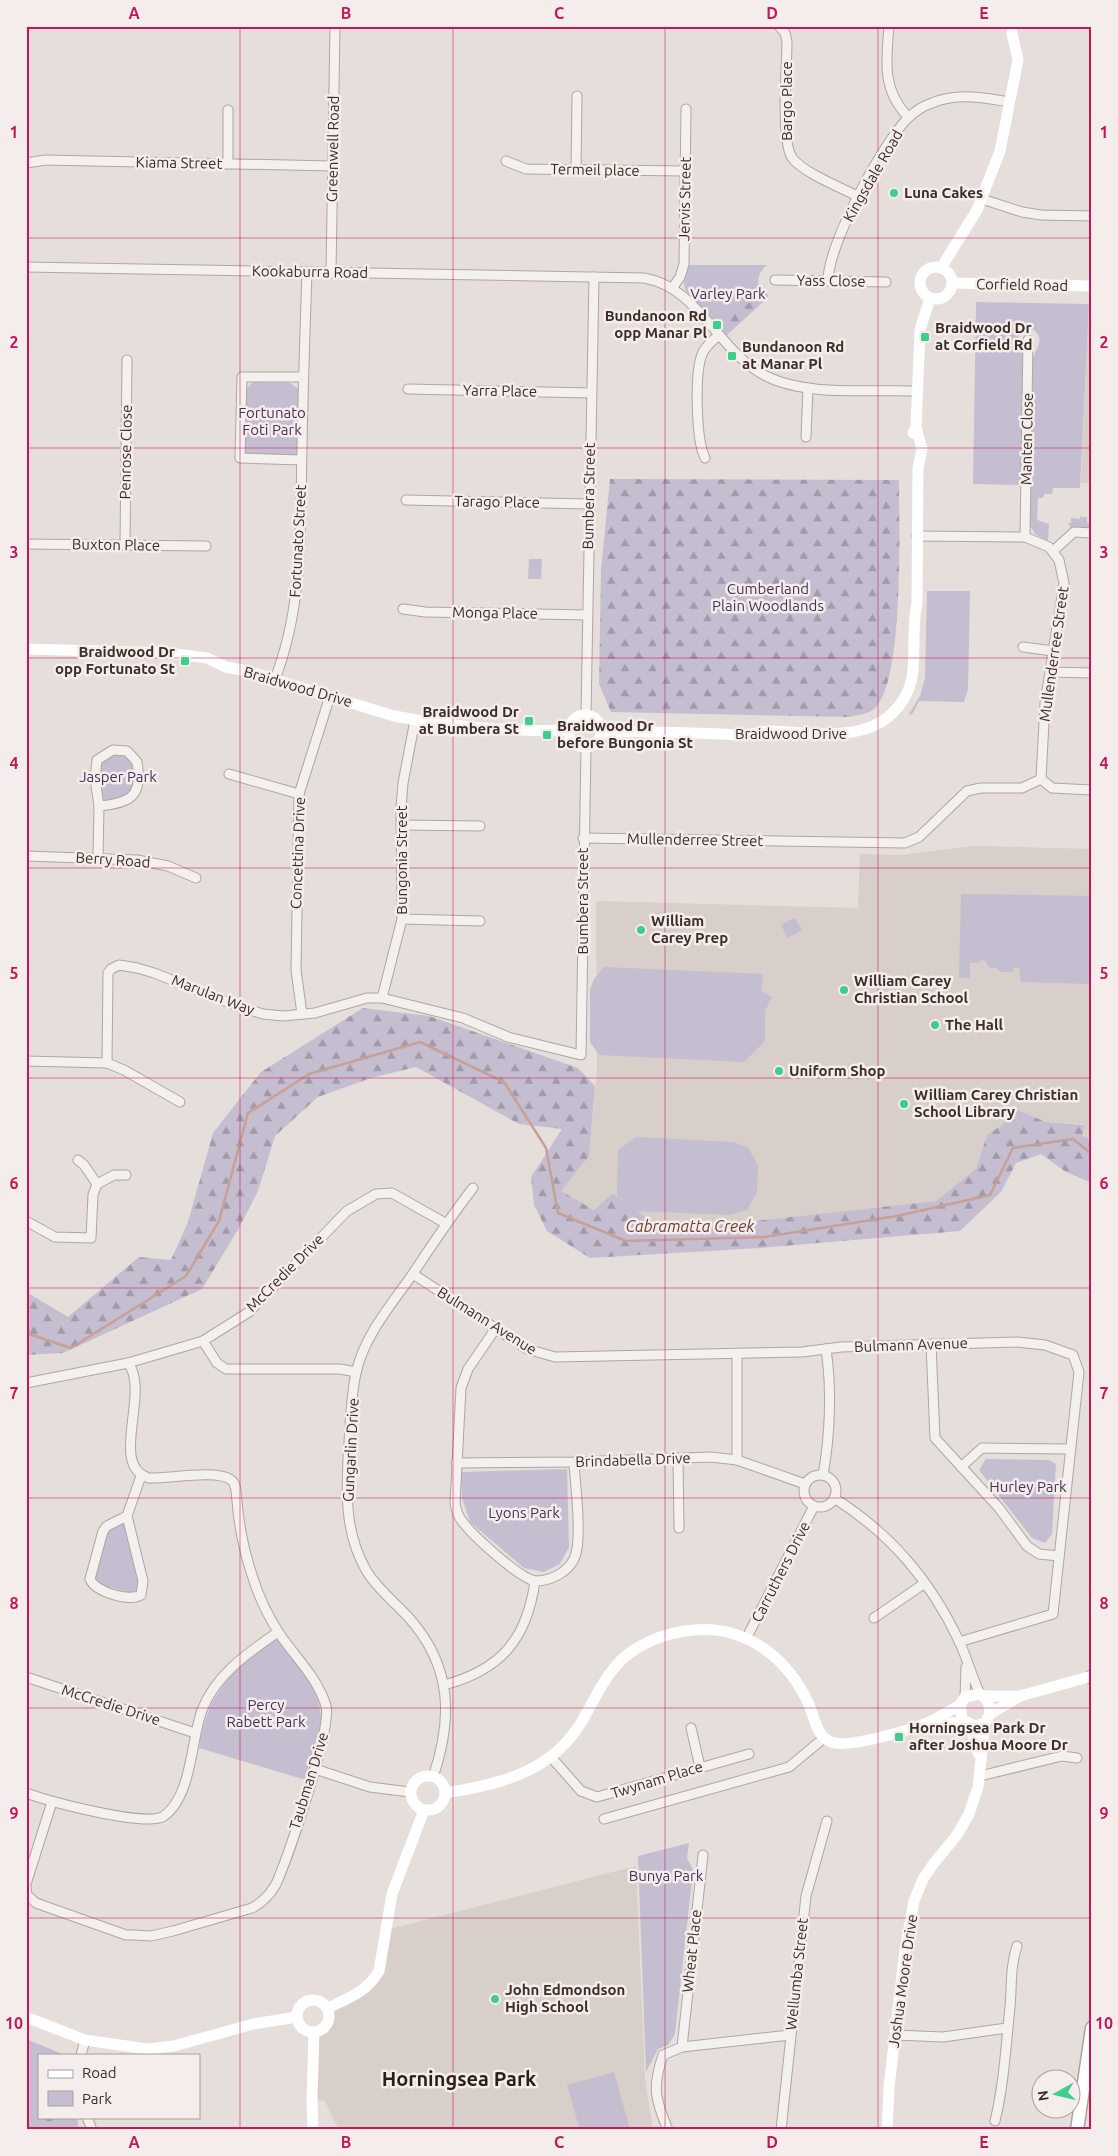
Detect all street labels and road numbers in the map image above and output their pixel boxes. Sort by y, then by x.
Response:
street label: Bargo Place [778,61,795,141]
street label: Greenwell Road [323,96,342,202]
street label: Kingsdale Road [839,127,906,225]
street label: Kiama Street [135,153,223,172]
street label: Jervis Street [675,157,694,241]
street label: Termeil place [550,160,640,179]
street label: Kookaburra Road [252,262,368,281]
street label: Yass Close [796,271,866,290]
street label: Corfield Road [976,275,1068,294]
street label: Yarra Place [463,381,537,400]
street label: Manten Close [1017,393,1036,485]
street label: Penrose Close [116,404,135,500]
street label: Bumbera Street [579,442,598,550]
street label: Fortunato Street [286,484,309,598]
street label: Tarago Place [454,492,540,511]
street label: Buxton Place [72,535,160,554]
street label: Mullenderree Street [1036,585,1071,723]
street label: Monga Place [452,603,538,622]
street label: Braidwood Drive [242,663,354,710]
street label: Braidwood Drive [735,725,847,742]
street label: Concettina Drive [287,797,308,909]
street label: Bungonia Street [393,805,410,915]
street label: Mullenderree Street [627,830,764,849]
street label: Berry Road [75,848,151,871]
street label: Bumbera Street [574,848,591,954]
street label: Marulan Way [169,971,257,1018]
street label: McCredie Drive [242,1230,327,1315]
street label: Bulmann Avenue [435,1283,540,1358]
street label: Bulmann Avenue [854,1334,968,1355]
street label: Gungarlin Drive [339,1398,362,1502]
street label: Brindabella Drive [575,1449,691,1470]
street label: Carruthers Drive [748,1519,813,1625]
street label: McCredie Drive [60,1681,163,1728]
street label: Taubman Drive [286,1730,331,1832]
street label: Twynam Place [609,1758,705,1802]
street label: Wheat Place [679,1908,704,1993]
street label: Joshua Moore Drive [885,1913,920,2049]
street label: Wellumba Street [782,1917,811,2031]

